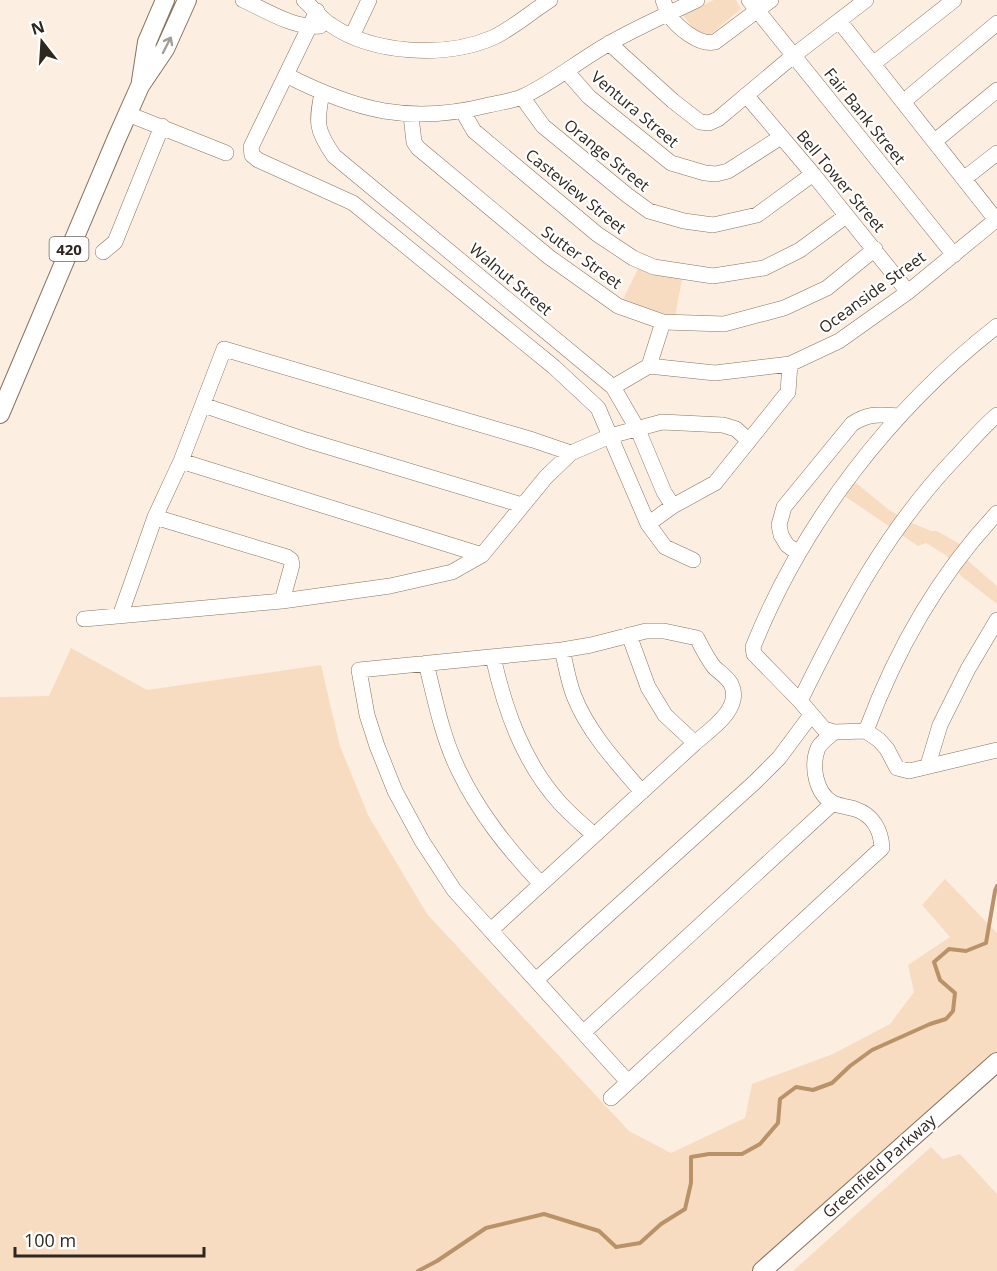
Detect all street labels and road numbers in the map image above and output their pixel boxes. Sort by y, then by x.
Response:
street label: Fair Bank Street [819,63,911,169]
street label: Ventura Street [587,66,684,152]
street label: Orange Street [560,114,655,197]
street label: Bell Tower Street [792,125,890,237]
street label: Casteview Street [521,144,631,239]
street label: Sutter Street [537,220,627,294]
road number: 420 [50,237,88,261]
street label: Walnut Street [465,238,557,320]
street label: Oceanside Street [814,246,930,338]
street label: Greenfield Parkway [818,1109,941,1223]

